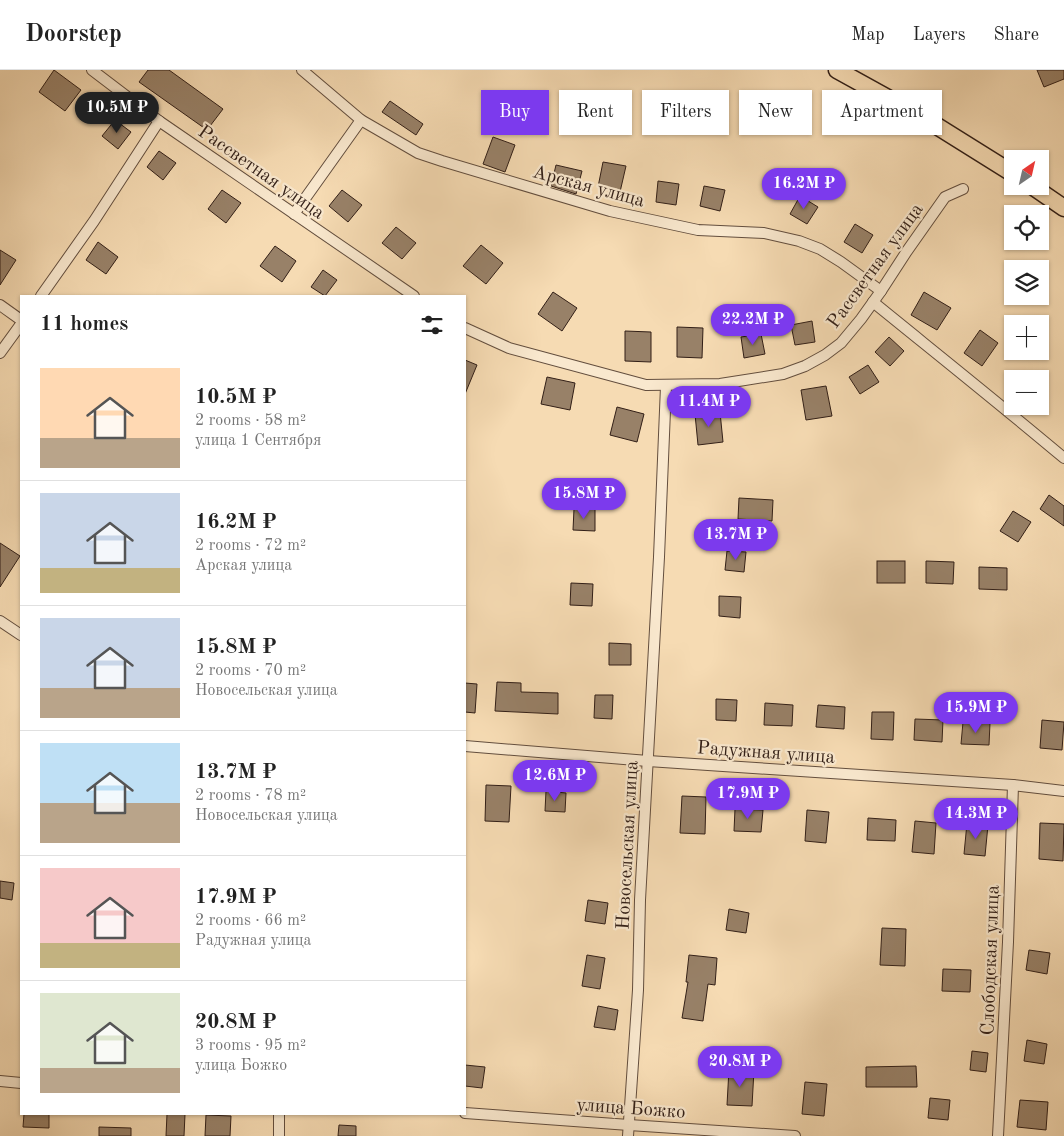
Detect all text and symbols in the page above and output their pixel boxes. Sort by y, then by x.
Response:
text: Doorstep [25,23,122,47]
text: Map [851,26,885,44]
text: Layers [913,26,965,44]
text: Share [993,26,1039,44]
chip: Buy [481,90,549,135]
chip: Rent [559,90,632,135]
chip: Filters [642,90,729,135]
chip: New [739,90,812,135]
chip: Apartment [822,90,942,135]
pin: 10.5M ₽ [71,92,163,134]
text: 10.5M ₽ [86,100,148,116]
street label: Рассветная улица [194,122,328,224]
north arrow [1004,150,1049,195]
map controls [1004,150,1049,415]
street label: Арская улица [530,163,647,212]
pin: 16.2M ₽ [758,168,850,210]
text: 16.2M ₽ [773,176,835,192]
street label: Рассветная улица [824,200,928,332]
button: locate [1004,205,1049,250]
button: layers [1004,260,1049,305]
pin: 22.2M ₽ [707,304,799,346]
icon: filters [418,311,446,339]
text: 22.2M ₽ [722,312,784,328]
text: 11 homes [40,314,128,335]
button: + [1004,315,1049,360]
button: − [1004,370,1049,415]
pin: 11.4M ₽ [663,386,755,428]
text: 10.5M ₽ [195,387,277,408]
icon: home [80,388,140,448]
text: 11.4M ₽ [678,394,740,410]
text: 2 rooms · 58 m² [195,413,306,429]
text: улица 1 Сентября [195,433,321,449]
pin: 15.8M ₽ [538,478,630,520]
text: 15.8M ₽ [553,486,615,502]
text: 16.2M ₽ [195,512,277,533]
icon: home [80,513,140,573]
pin: 13.7M ₽ [690,518,782,561]
text: 13.7M ₽ [705,527,767,543]
text: 2 rooms · 72 m² [195,538,306,554]
text: Арская улица [195,558,292,574]
text: 15.8M ₽ [195,637,277,658]
icon: home [80,638,140,698]
text: 2 rooms · 70 m² [195,663,306,679]
text: Новосельская улица [195,683,338,699]
pin: 15.9M ₽ [930,692,1022,734]
text: 15.9M ₽ [945,700,1007,716]
street label: Радужная улица [696,739,836,768]
street label: Новосельская улица [615,759,642,930]
pin: 12.6M ₽ [509,760,601,802]
text: 13.7M ₽ [195,762,277,783]
icon: home [80,763,140,823]
text: 12.6M ₽ [524,768,586,784]
pin: 17.9M ₽ [702,778,794,820]
text: 17.9M ₽ [717,786,779,802]
text: 2 rooms · 78 m² [195,788,306,804]
pin: 14.3M ₽ [930,798,1022,840]
text: 14.3M ₽ [945,806,1007,822]
text: Новосельская улица [195,808,338,824]
street label: Слободская улица [979,884,1004,1036]
text: 17.9M ₽ [195,887,277,908]
icon: home [80,888,140,948]
text: 2 rooms · 66 m² [195,913,306,929]
text: Радужная улица [195,933,311,949]
text: 20.8M ₽ [195,1012,277,1033]
icon: home [80,1013,140,1073]
text: 3 rooms · 95 m² [195,1038,306,1054]
pin: 20.8M ₽ [694,1046,786,1088]
text: 20.8M ₽ [709,1054,771,1070]
text: улица Божко [195,1058,287,1074]
street label: улица Божко [576,1096,686,1123]

